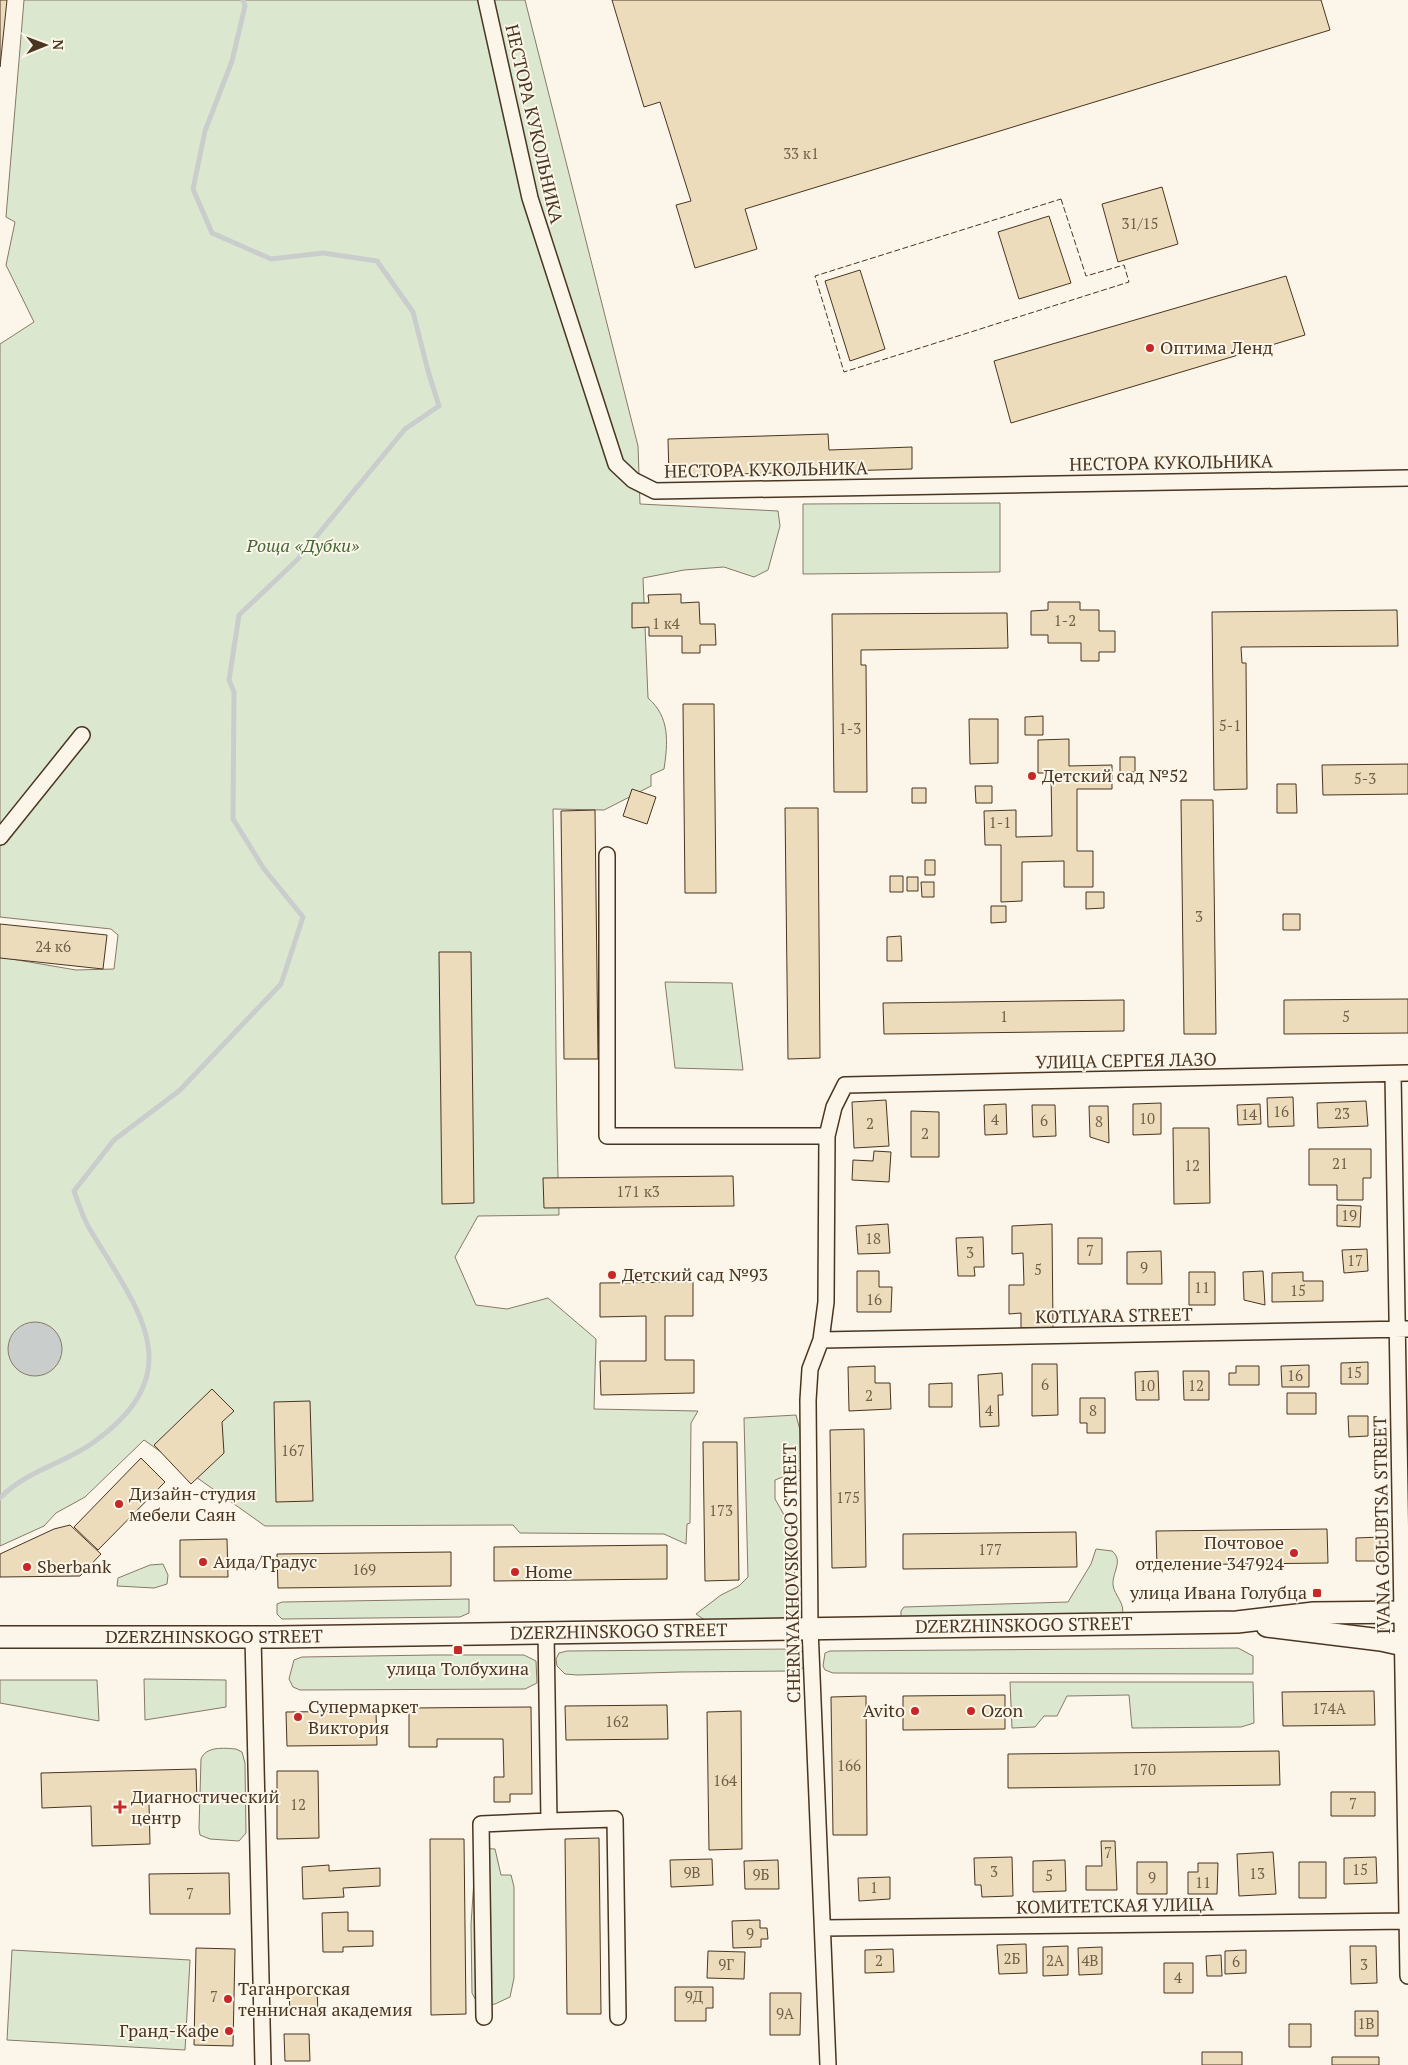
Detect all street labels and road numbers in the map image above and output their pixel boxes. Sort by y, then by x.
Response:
street label: НЕСТОРА КУКОЛЬНИКА [500,22,570,227]
street label: НЕСТОРА КУКОЛЬНИКА [1069,448,1274,476]
street label: НЕСТОРА КУКОЛЬНИКА [664,455,869,483]
street label: УЛИЦА СЕРГЕЯ ЛАЗО [1035,1046,1217,1074]
street label: KOTLYARA STREET [1035,1302,1193,1328]
street label: IVANA GOLUBTSA STREET [1367,1415,1395,1635]
street label: CHERNYAKHOVSKOGO STREET [777,1443,805,1703]
street label: DZERZHINSKOGO STREET [915,1611,1133,1638]
street label: DZERZHINSKOGO STREET [510,1617,728,1644]
street label: DZERZHINSKOGO STREET [105,1623,323,1648]
street label: КОМИТЕТСКАЯ УЛИЦА [1016,1891,1215,1919]

